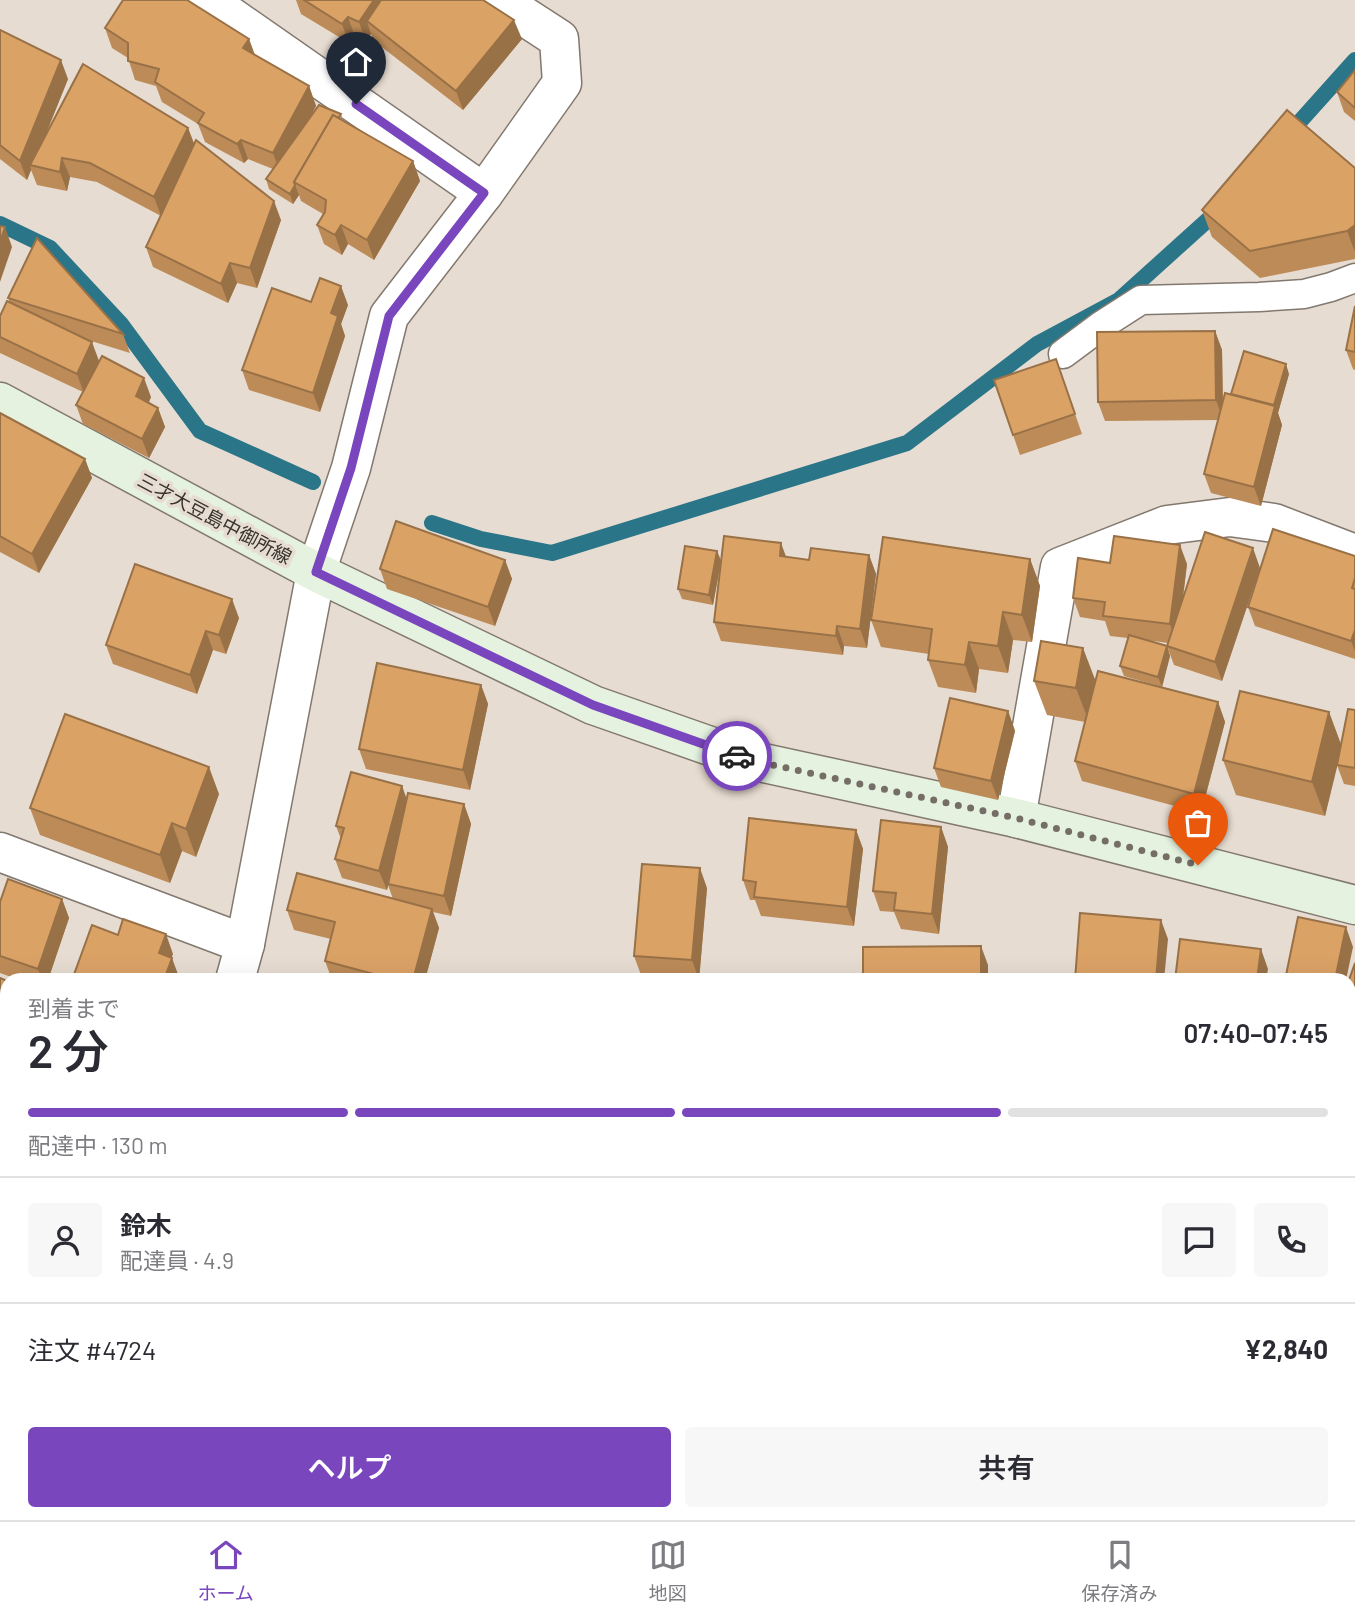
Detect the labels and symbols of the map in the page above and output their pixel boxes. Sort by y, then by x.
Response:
pin [326,32,386,104]
street label: 三才大豆島中御所線 [134,468,296,568]
courier [702,721,772,791]
pin [1168,793,1228,865]

